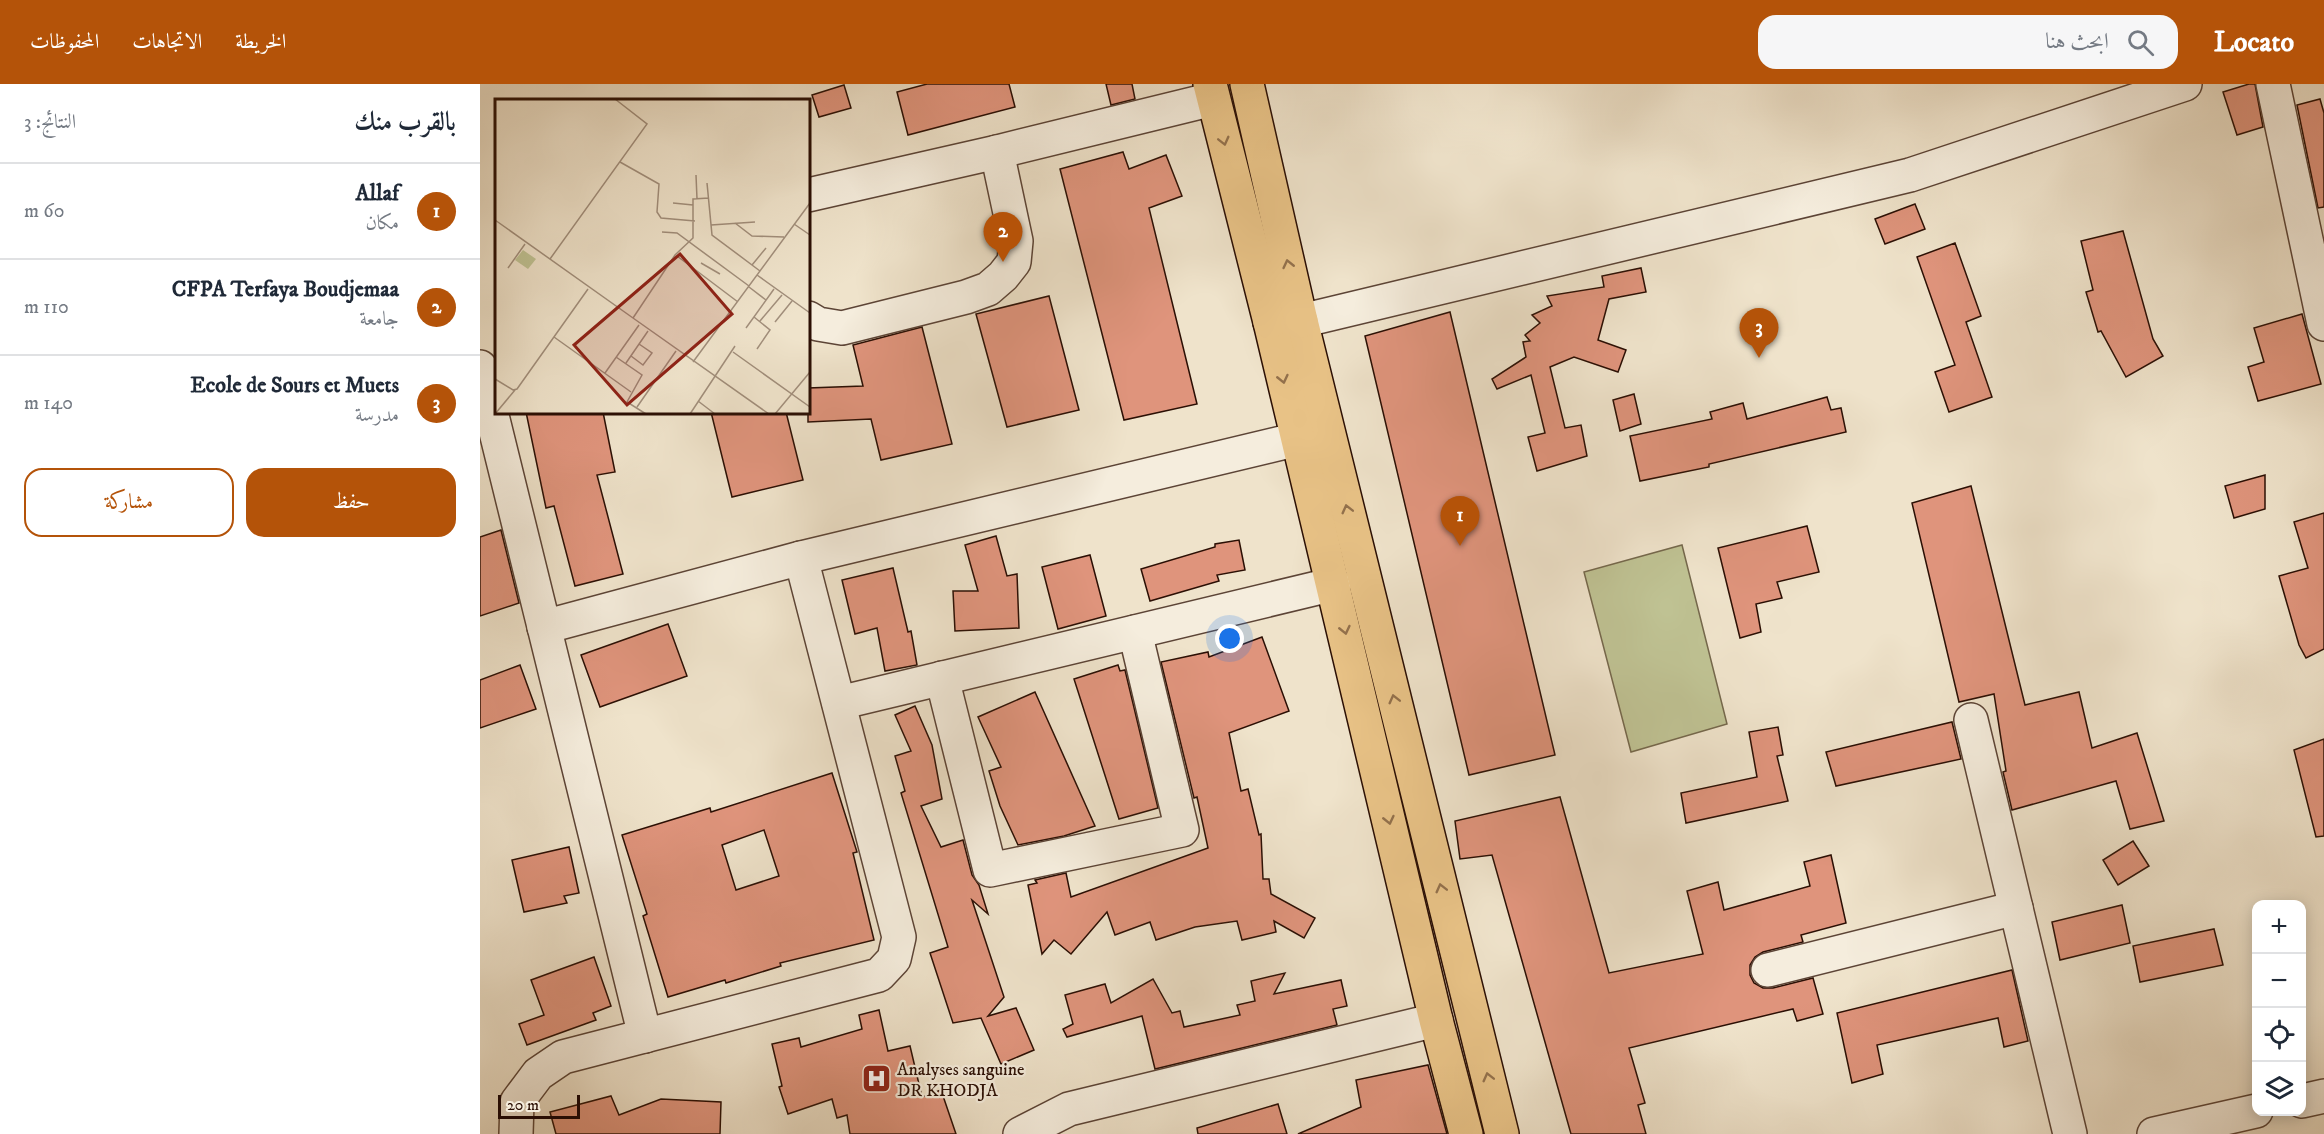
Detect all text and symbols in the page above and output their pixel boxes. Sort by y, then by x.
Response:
search box [1758,15,2178,69]
text: Locato [2214,25,2294,60]
icon: search [2124,26,2157,59]
text: ابحث هنا [2045,28,2109,55]
text: المحفوظات [30,29,99,55]
text: الاتجاهات [132,29,202,55]
text: الخريطة [235,29,286,55]
inset map [495,99,810,414]
text: بالقرب منك [354,106,456,139]
text: النتائج: 3 [24,110,76,135]
one-way arrow [1216,136,1229,146]
text: Allaf [355,180,399,207]
text: 60 m [24,199,65,224]
text: 1 [433,199,440,224]
text: مكان [365,211,399,236]
pin: 2 [984,212,1022,262]
one-way arrow [1282,259,1295,269]
text: CFPA Terfaya Boudjemaa [172,276,399,303]
text: 110 m [24,295,69,320]
text: 2 [432,295,441,320]
text: جامعة [360,307,399,332]
pin: 3 [1740,308,1778,358]
text: Ecole de Sours et Muets [190,372,399,399]
one-way arrow [1276,374,1289,384]
text: 140 m [24,391,73,416]
text: 3 [433,391,440,416]
text: مدرسة [355,403,399,428]
button: مشاركة [24,468,234,537]
button: حفظ [246,468,456,537]
pin: 1 [1440,496,1480,546]
one-way arrow [1342,505,1355,515]
your location [1215,624,1244,653]
one-way arrow [1337,625,1350,635]
one-way arrow [1389,694,1402,704]
one-way arrow [1382,815,1395,825]
one-way arrow [1436,883,1449,893]
map controls [2252,900,2306,1116]
button: + [2252,900,2306,954]
button: − [2252,954,2306,1008]
button: locate [2252,1008,2306,1062]
place label: Analyses sanguine DR KHODJA [897,1059,1025,1102]
button: layers [2252,1062,2306,1116]
hospital icon: Analyses sanguine DR KHODJA [860,1063,892,1095]
one-way arrow [1483,1072,1496,1082]
scale bar [498,1092,580,1120]
text: 20 m [507,1095,539,1115]

